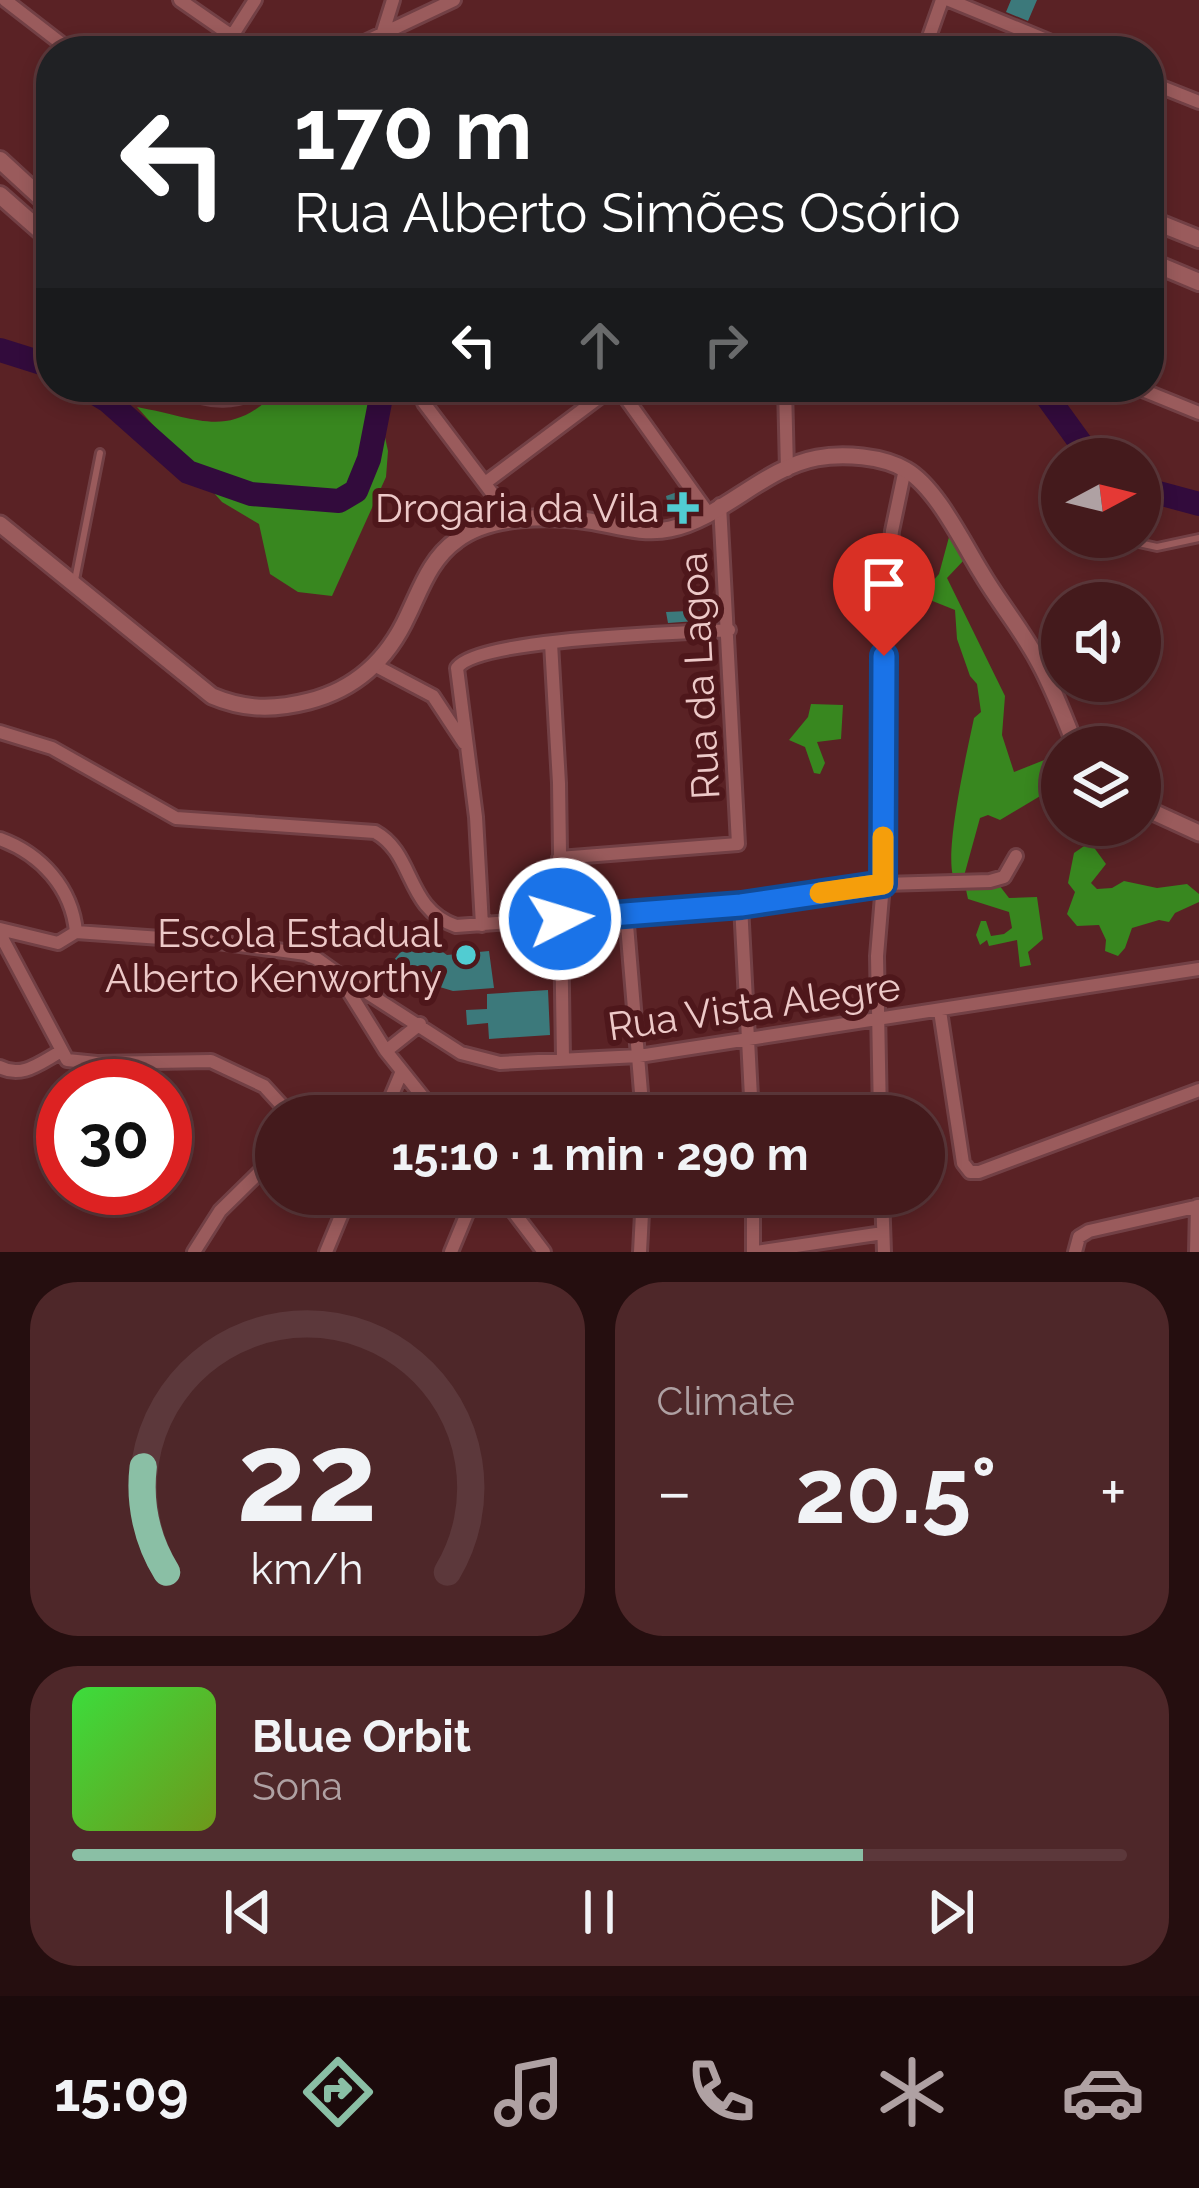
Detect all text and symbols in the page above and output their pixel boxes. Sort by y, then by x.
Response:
text: 170 m [294,80,533,179]
icon: left [96,84,252,240]
text: Rua Alberto Simões Osório [294,181,961,245]
icon: left [441,312,507,378]
icon: ahead [567,312,633,378]
icon: right [693,312,759,378]
north arrow [1041,438,1161,558]
map controls [1041,438,1161,846]
place label: Drogaria da Vila [375,485,659,531]
marker: Drogaria da Vila [670,495,696,521]
pin [833,533,935,656]
street label: Rua da Lagoa [670,551,728,801]
icon: arrive [851,551,917,617]
button: sound [1041,582,1161,702]
button: layers [1041,726,1161,846]
position arrow [497,856,623,982]
place label: Escola Estadual Alberto Kenworthy [105,910,442,1001]
marker: Escola Estadual Alberto Kenworthy [453,942,479,968]
street label: Rua Vista Alegre [605,963,903,1049]
speed limit sign: 30 [36,1059,192,1215]
text: 15:10 · 1 min · 290 m [391,1128,809,1181]
text: Climate [657,1378,795,1424]
text: 22 [237,1404,378,1550]
text: 20.5° [795,1438,997,1544]
text: − [657,1453,692,1530]
text: + [1100,1453,1127,1530]
text: km/h [251,1544,364,1594]
text: Blue Orbit [252,1710,471,1763]
text: Sona [252,1763,343,1809]
icon: previous [215,1879,281,1945]
icon: pause [566,1879,632,1945]
icon: next [918,1879,984,1945]
icon: directions [296,2050,380,2134]
icon: music [487,2050,571,2134]
icon: phone [679,2050,763,2134]
icon: climate [870,2050,954,2134]
icon: car [1061,2050,1145,2134]
text: 15:09 [54,2060,189,2124]

